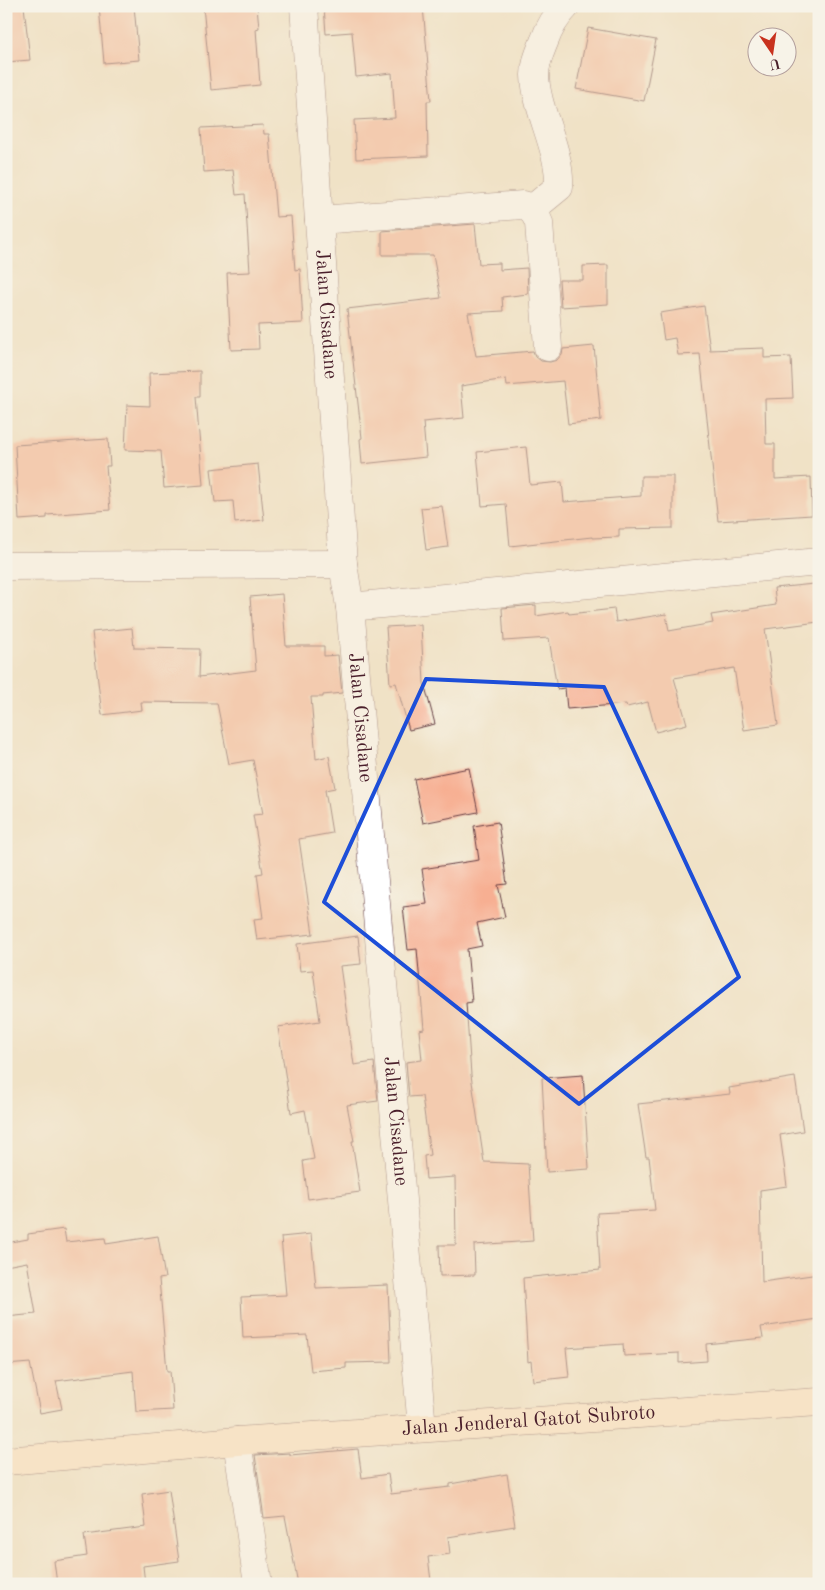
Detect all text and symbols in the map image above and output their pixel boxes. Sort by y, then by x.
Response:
north arrow [748,28,798,78]
text: U [768,56,782,72]
street label: Jalan Cisadane [311,249,340,380]
street label: Jalan Cisadane [344,652,375,783]
street label: Jalan Cisadane [379,1055,411,1187]
street label: Jalan Jenderal Gatot Subroto [401,1403,656,1440]

